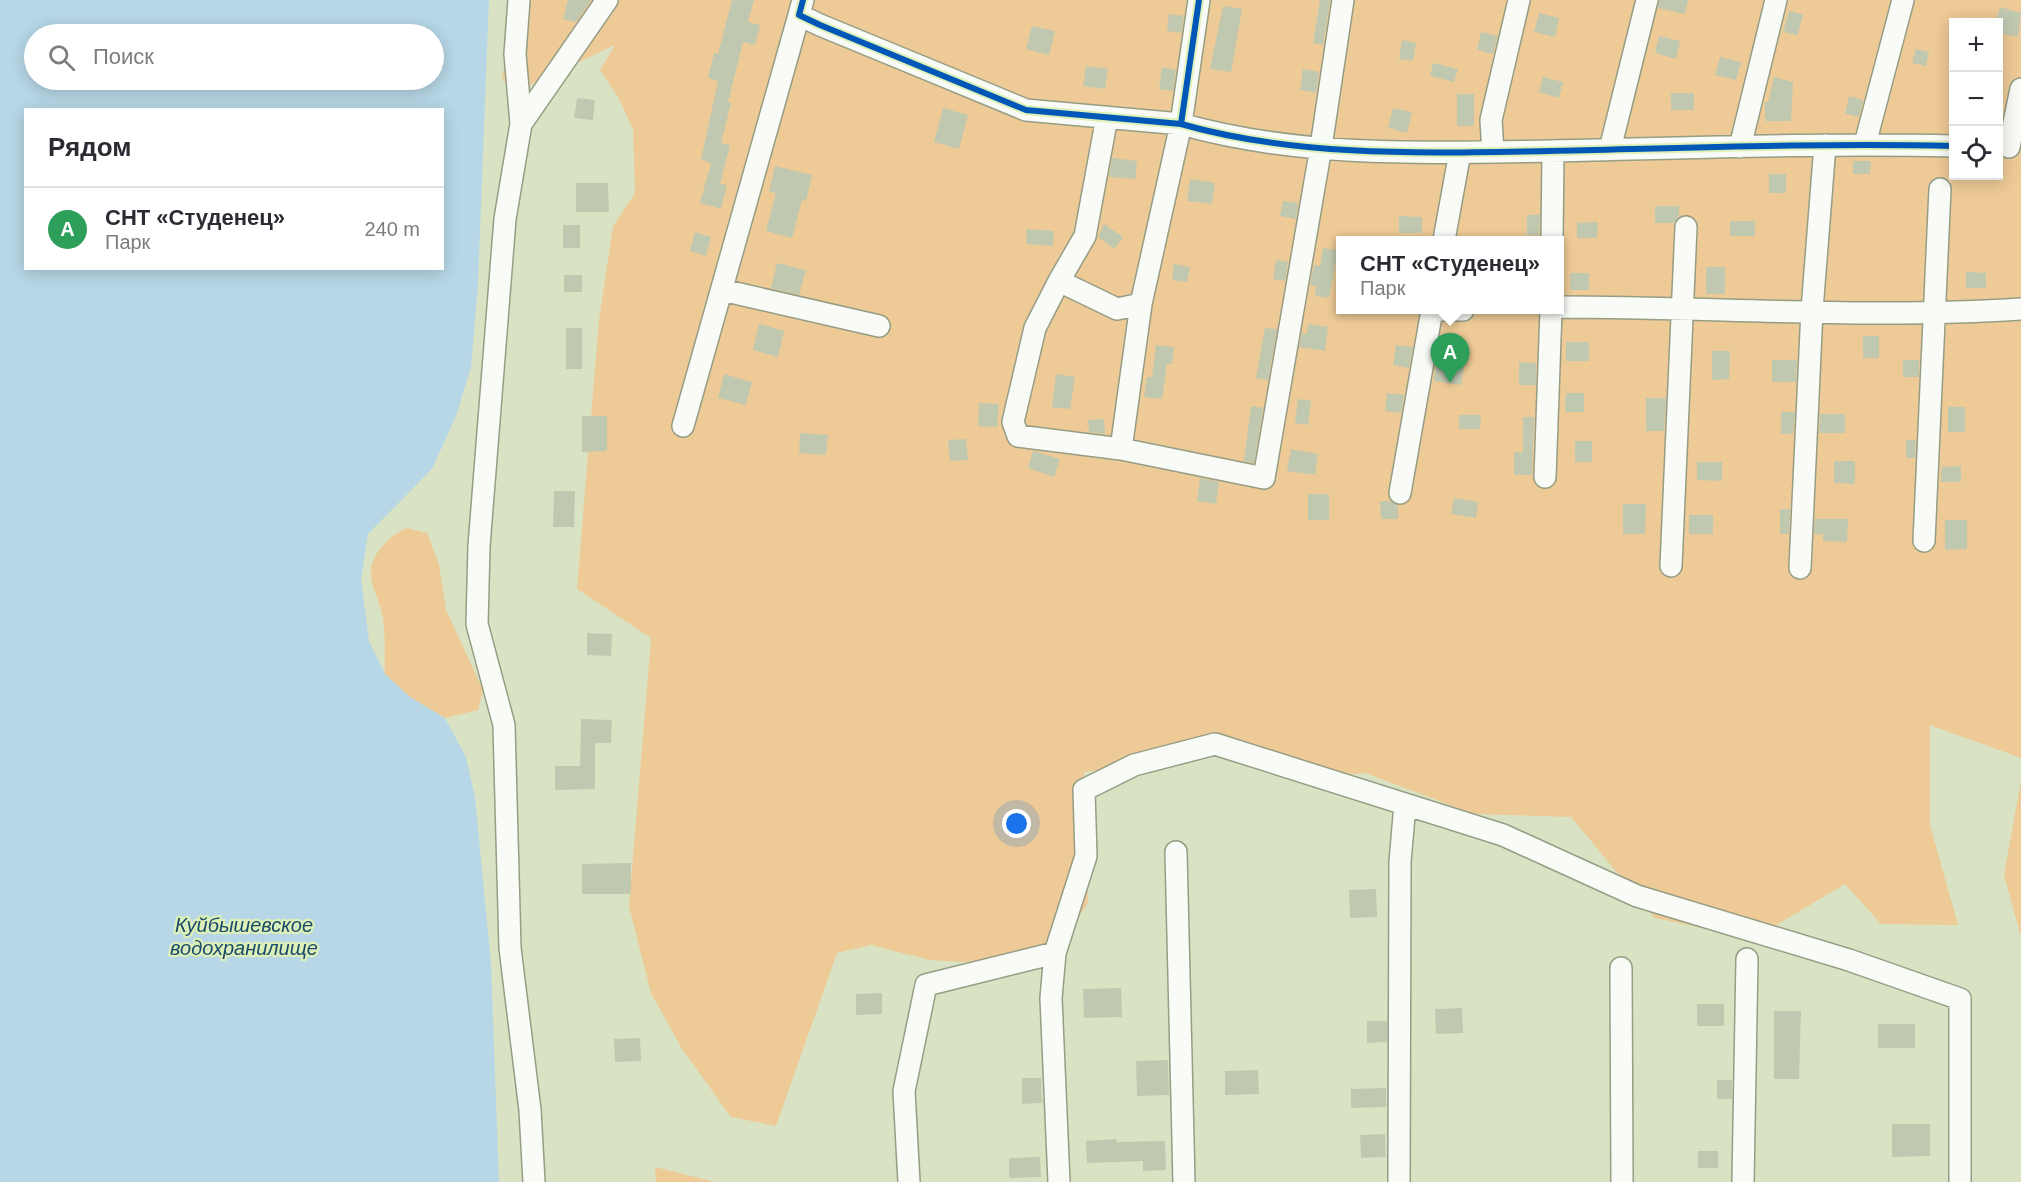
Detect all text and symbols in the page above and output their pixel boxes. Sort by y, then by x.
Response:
map controls [1949,18,2003,180]
button: + [1949,18,2003,72]
search box [24,24,444,90]
icon: search [45,41,78,74]
text: Поиск [93,44,154,69]
button: − [1949,72,2003,126]
button: locate [1949,126,2003,180]
text: Рядом [48,132,131,162]
text: СНТ «Студенец» [105,205,285,230]
text: A [60,218,75,240]
text: 240 m [364,218,420,240]
text: Парк [105,231,150,253]
popup [1336,236,1564,314]
text: СНТ «Студенец» [1360,251,1540,276]
text: Парк [1360,277,1405,299]
pin: A [1430,334,1470,383]
your location [1002,809,1031,838]
water label: Куйбышевское водохранилище [170,914,318,959]

